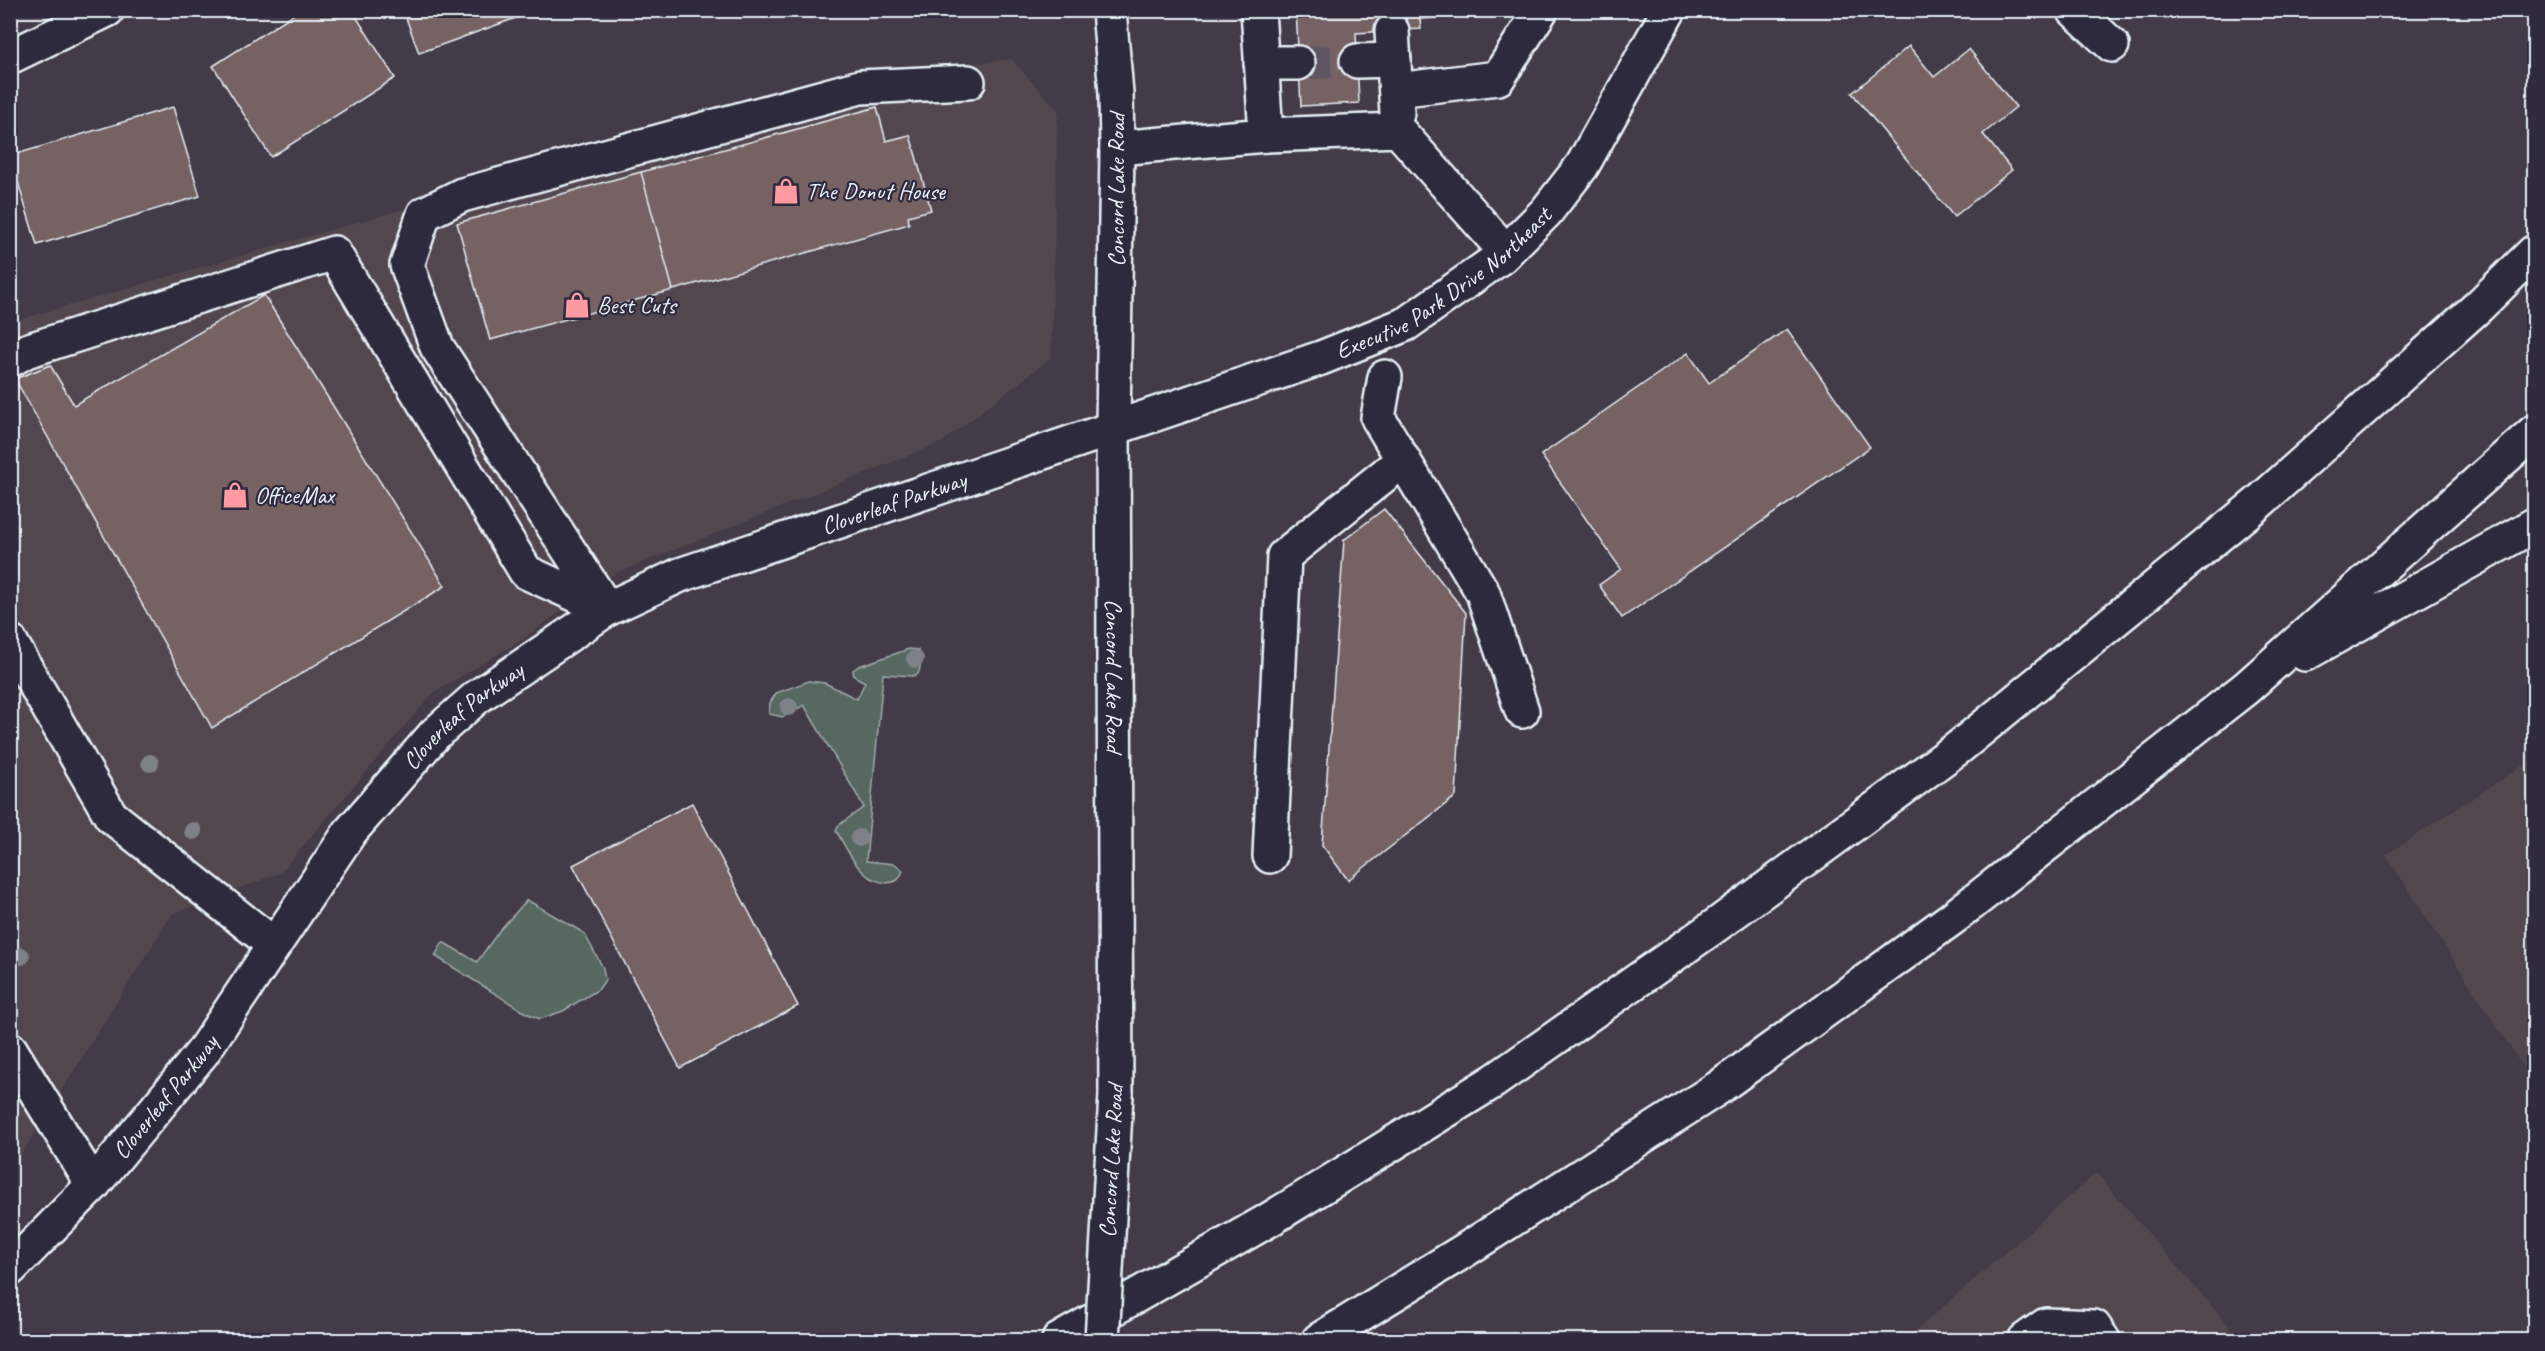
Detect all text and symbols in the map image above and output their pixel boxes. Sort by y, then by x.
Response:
street label: Concord Lake Road [1101,110,1131,267]
shop icon: The Donut House [771,176,801,206]
place label: The Donut House [806,176,947,206]
street label: Executive Park Drive Northeast [1331,199,1559,366]
shop icon: Best Cuts [562,290,592,320]
place label: Best Cuts [597,290,679,320]
street label: Cloverleaf Parkway [817,464,972,541]
shop icon: OfficeMax [220,480,250,510]
place label: OfficeMax [255,480,336,510]
street label: Concord Lake Road [1099,599,1129,756]
street label: Cloverleaf Parkway [396,654,530,776]
street label: Cloverleaf Parkway [106,1028,226,1165]
street label: Concord Lake Road [1092,1080,1130,1238]

